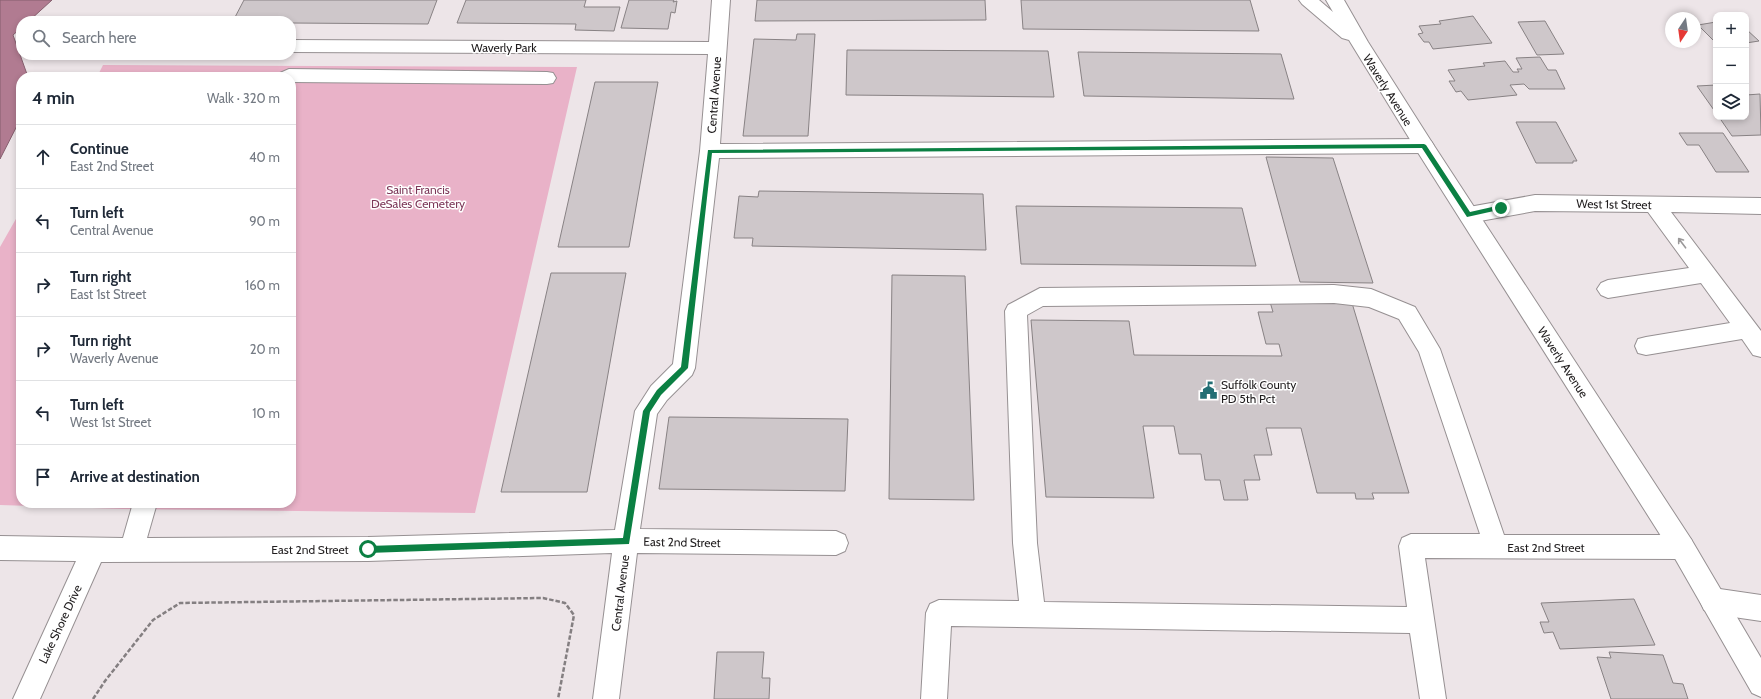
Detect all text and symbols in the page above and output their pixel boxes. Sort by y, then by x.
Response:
north arrow [1665,12,1701,48]
map controls [1713,12,1749,120]
button: + [1713,12,1749,48]
search box [16,16,296,60]
icon: search [30,27,52,49]
text: Search here [62,29,137,47]
street label: Waverly Park [471,40,537,55]
button: − [1713,48,1749,84]
street label: Waverly Avenue [1360,51,1416,129]
street label: Central Avenue [704,56,724,134]
button: layers [1713,84,1749,120]
text: 4 min [32,88,75,108]
text: Walk · 320 m [207,90,280,106]
text: Continue [70,140,129,158]
icon: ahead [32,146,54,168]
text: 40 m [249,149,280,165]
text: East 2nd Street [70,158,154,174]
park label: Saint Francis DeSales Cemetery [371,182,465,211]
street label: West 1st Street [1576,196,1652,212]
route end [1492,199,1510,217]
text: Turn left [70,204,124,222]
icon: left [32,210,54,232]
text: 90 m [249,213,280,229]
text: Central Avenue [70,222,154,238]
one-way arrow [1678,238,1687,249]
text: Turn right [70,268,131,286]
icon: right [32,274,54,296]
text: 160 m [245,277,280,293]
text: East 1st Street [70,286,146,302]
street label: Waverly Avenue [1534,324,1592,400]
text: Turn right [70,332,131,350]
icon: right [32,338,54,360]
text: 20 m [250,341,280,357]
text: Waverly Avenue [70,350,159,366]
place label: Suffolk County PD 5th Pct [1221,377,1296,406]
public building icon: Suffolk County PD 5th Pct [1198,381,1218,401]
text: Turn left [70,396,124,414]
icon: left [32,402,54,424]
text: 10 m [252,405,280,421]
text: West 1st Street [70,414,151,430]
icon: arrive [32,466,54,488]
text: Arrive at destination [70,468,200,486]
street label: East 2nd Street [643,534,721,550]
route start [359,540,377,558]
street label: East 2nd Street [1507,540,1585,555]
street label: East 2nd Street [271,542,349,557]
street label: Central Avenue [608,554,632,632]
street label: Lake Shore Drive [35,582,85,666]

